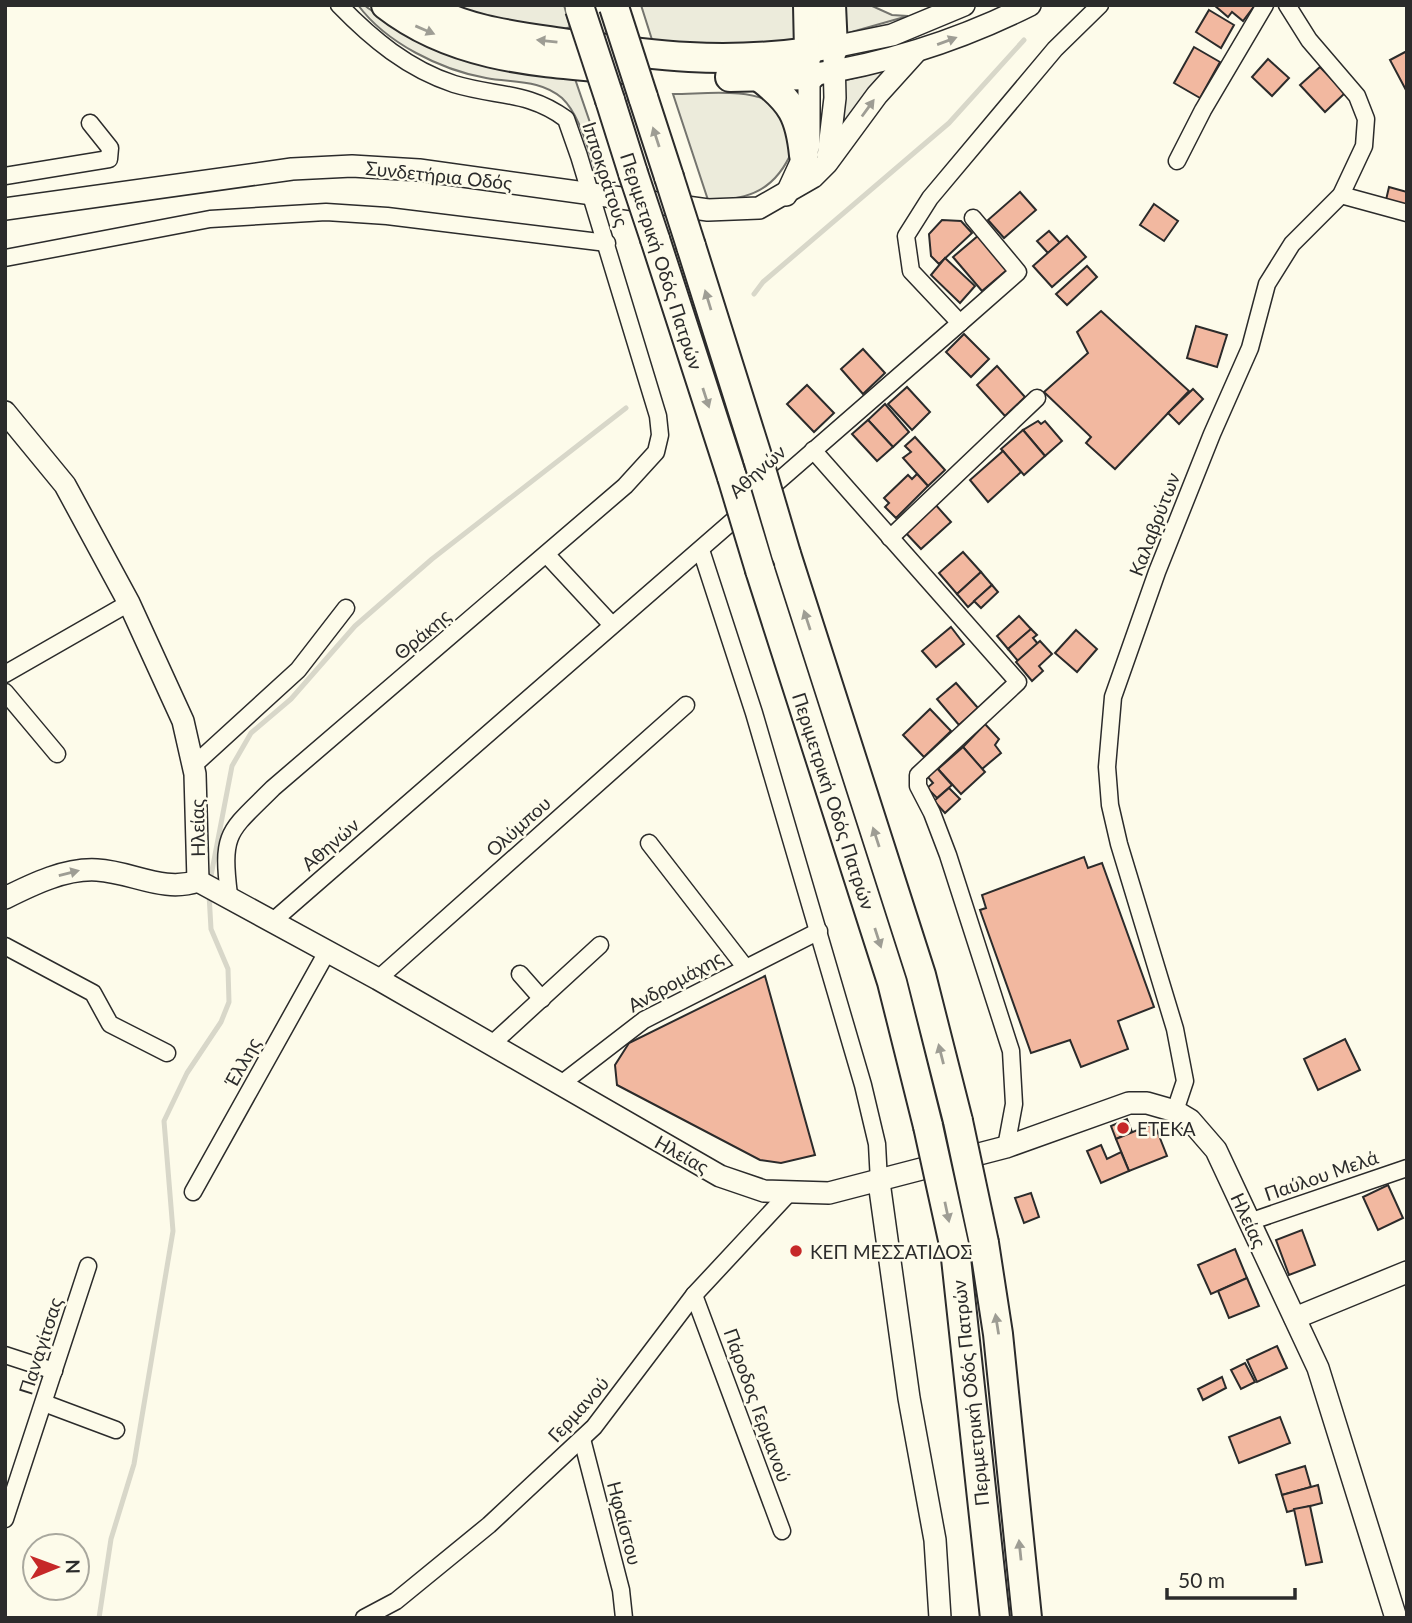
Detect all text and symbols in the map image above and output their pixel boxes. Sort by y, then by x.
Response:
one-way arrow [415,25,436,36]
one-way arrow [536,35,558,46]
one-way arrow [937,36,958,47]
one-way arrow [860,99,874,117]
street label: Ιπποκράτους [578,119,634,230]
one-way arrow [650,126,661,147]
street label: Περιμετρική Οδός Πατρών [616,149,708,373]
street label: Συνδετήρια Οδός [365,156,513,194]
one-way arrow [702,289,713,310]
one-way arrow [701,387,712,408]
street label: Αθηνών [724,439,790,502]
street label: Καλαβρύτων [1124,469,1184,579]
street label: Θράκης [389,604,455,664]
one-way arrow [802,609,812,630]
street label: Περιμετρική Οδός Πατρών [788,689,880,913]
street label: Ολύμπου [481,791,555,861]
street label: Ηλείας [185,799,209,857]
street label: Αθηνών [297,813,364,875]
one-way arrow [871,826,881,847]
one-way arrow [58,867,80,878]
one-way arrow [873,928,884,949]
street label: Ανδρομάχης [623,945,727,1017]
street label: Έλλης [219,1033,265,1091]
one-way arrow [935,1043,946,1065]
place label: ΕΤΕΚΑ [1137,1117,1196,1140]
marker: ΕΤΕΚΑ [1115,1120,1131,1136]
street label: Ηλείας [651,1130,713,1178]
street label: Παύλου Μελά [1261,1145,1382,1205]
street label: Ηλείας [1226,1189,1272,1251]
one-way arrow [941,1201,952,1223]
place label: ΚΕΠ ΜΕΣΣΑΤΙΔΟΣ [810,1240,972,1263]
marker: ΚΕΠ ΜΕΣΣΑΤΙΔΟΣ [788,1243,804,1259]
street label: Περιμετρική Οδός Πατρών [947,1279,993,1507]
street label: Παναγίτσας [13,1294,67,1398]
one-way arrow [991,1313,1002,1335]
street label: Πάροδος Γερμανού [720,1325,796,1485]
street label: Γερμανού [543,1372,613,1446]
street label: Ηφαίστου [603,1479,647,1567]
north arrow [21,1532,91,1602]
one-way arrow [1015,1539,1026,1561]
scale bar [1167,1556,1295,1600]
text: N [62,1559,85,1574]
text: 50 m [1178,1567,1225,1592]

